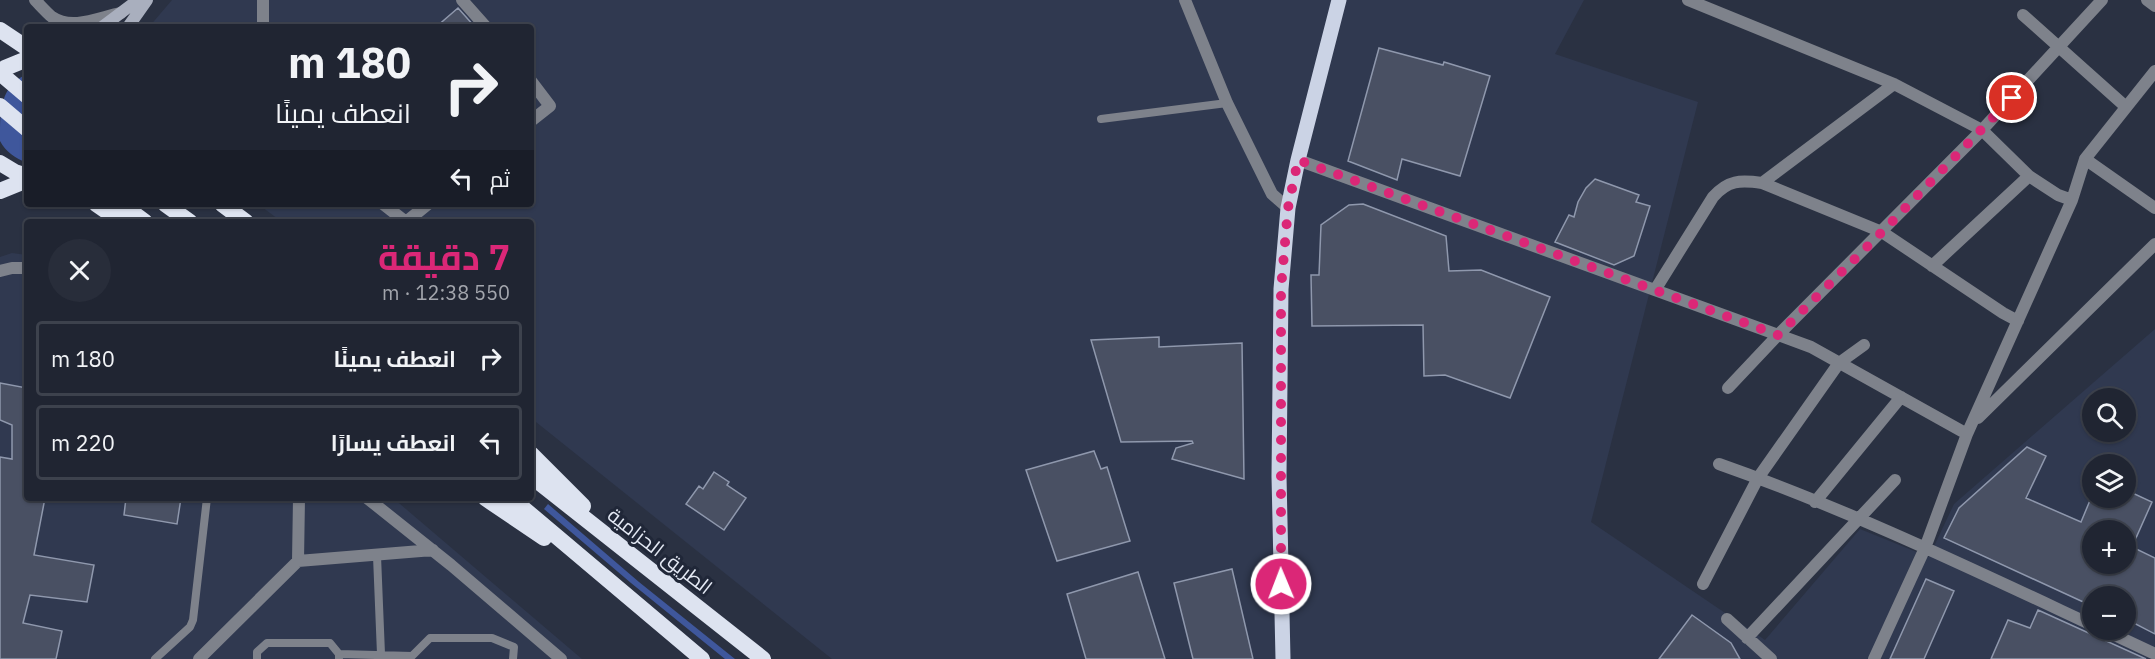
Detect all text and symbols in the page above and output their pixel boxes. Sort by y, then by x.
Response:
text: 180 m [288,35,411,90]
icon: right [432,48,510,126]
pin [1986,72,2037,123]
icon: arrive [1995,81,2028,114]
text: انعطف يمينًا [275,95,411,130]
icon: left [445,162,478,195]
text: ثم [490,164,510,193]
text: 7 دقيقة [378,233,510,280]
button: close [48,239,111,302]
text: 550 m · 12:38 [382,279,510,306]
icon: right [474,342,507,375]
text: 180 m [51,344,115,373]
text: انعطف يمينًا [334,344,456,373]
map controls [2082,388,2136,640]
button: search [2082,388,2136,442]
icon: left [474,426,507,459]
text: 220 m [51,428,115,457]
text: انعطف يسارًا [331,428,456,457]
button: layers [2082,454,2136,508]
street label: الطريق الحزامية [602,501,718,600]
button: + [2082,520,2136,574]
position arrow [1249,552,1313,616]
button: − [2082,586,2136,640]

